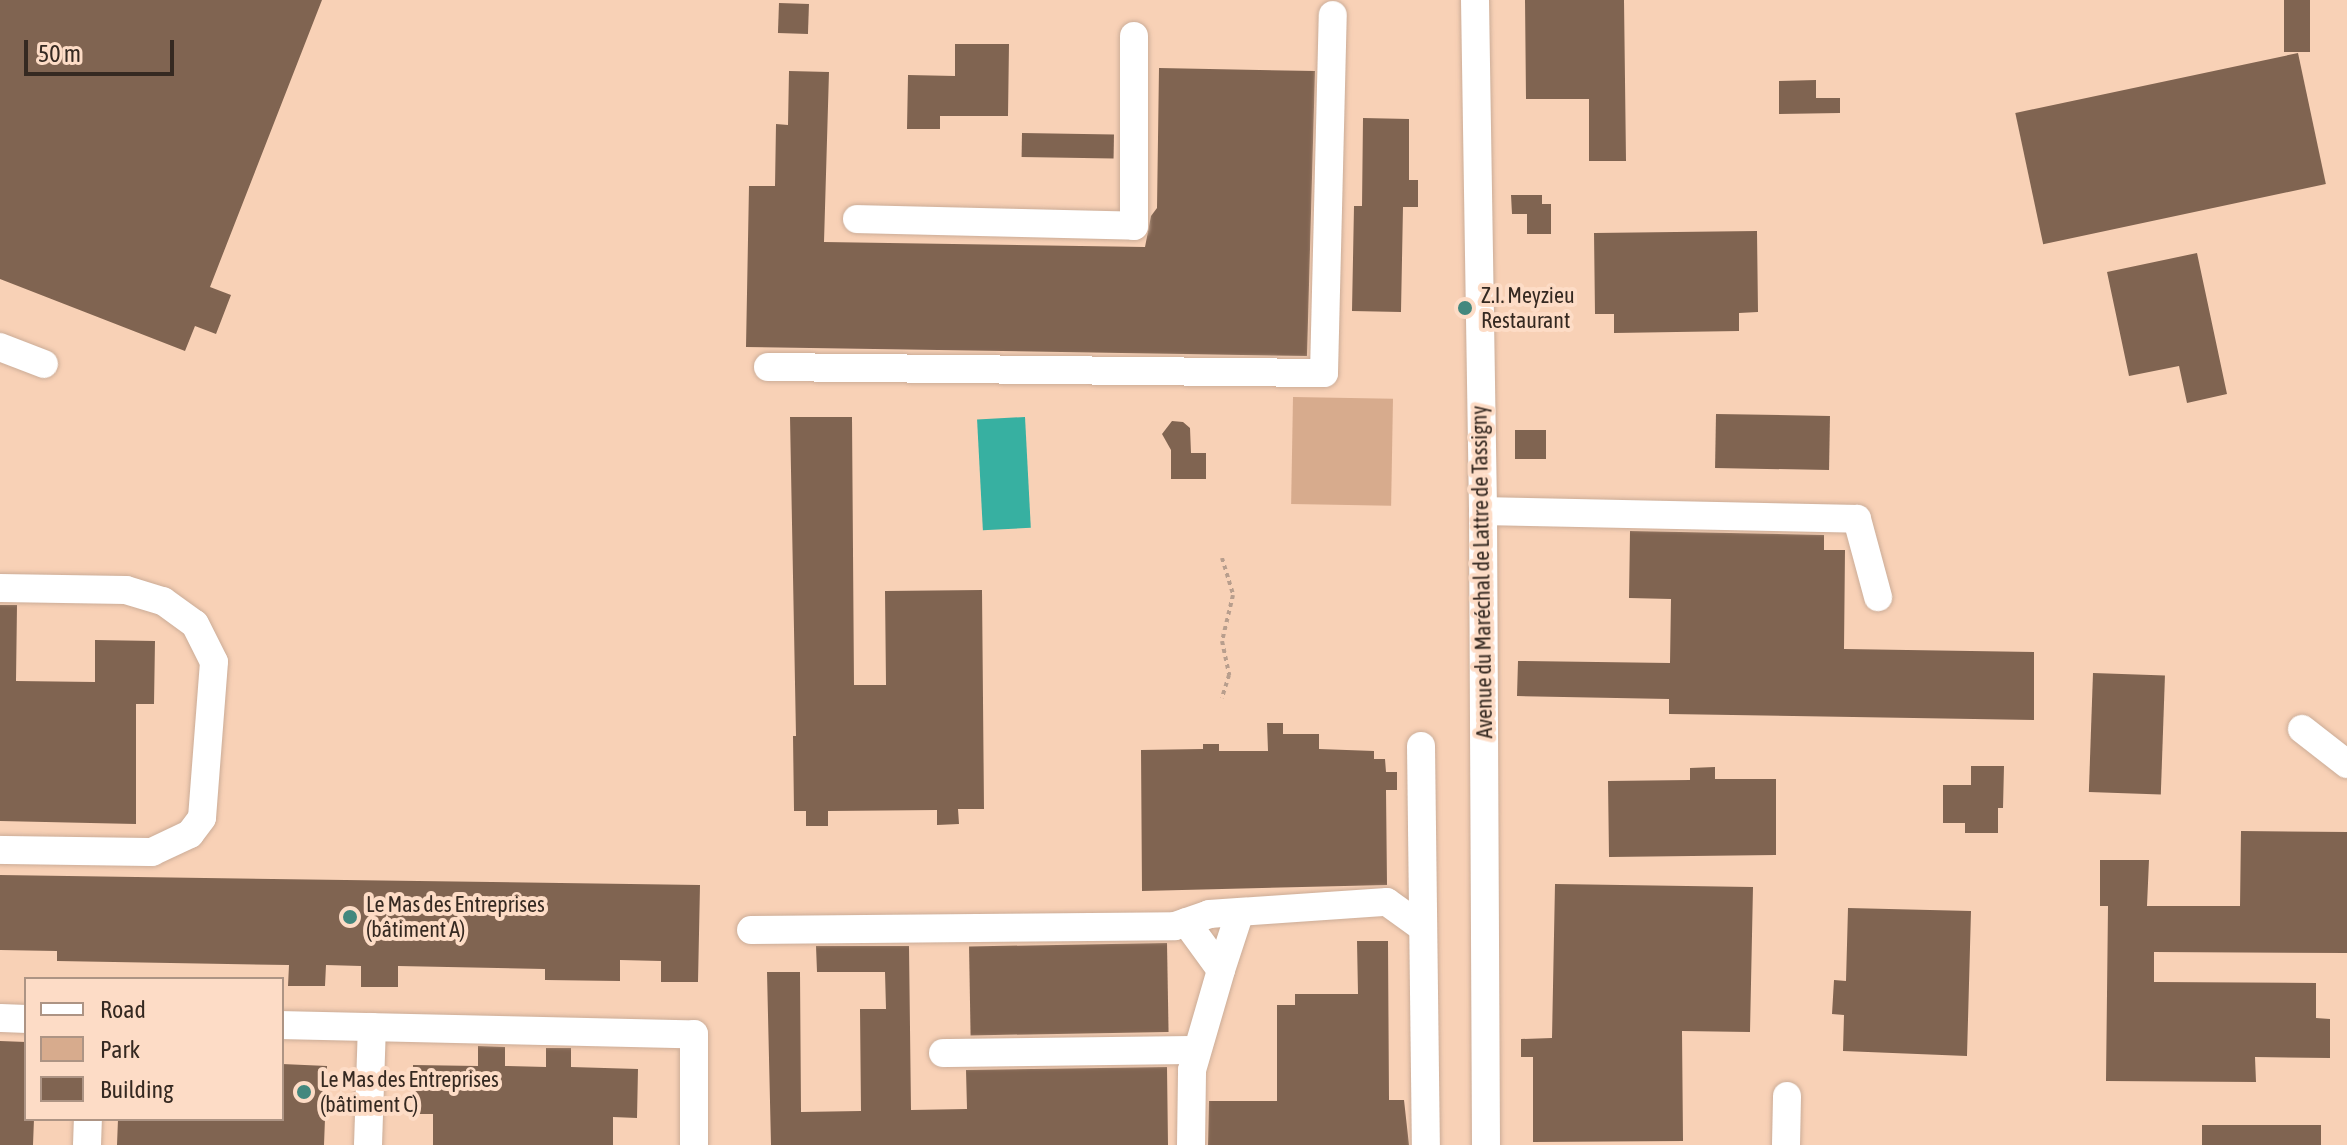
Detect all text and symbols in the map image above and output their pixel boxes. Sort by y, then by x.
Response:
scale bar [28,24,178,74]
text: 50 m [38,40,81,67]
place label: Z.I. Meyzieu Restaurant [1481,282,1575,334]
marker: Z.I. Meyzieu Restaurant [1456,299,1474,317]
street label: Avenue du Maréchal de Lattre de Tassigny [1466,405,1498,739]
place label: Le Mas des Entreprises (bâtiment A) [366,891,545,942]
marker: Le Mas des Entreprises (bâtiment A) [341,908,359,926]
legend [24,977,284,1121]
text: Road [100,996,146,1023]
text: Park [100,1036,140,1063]
place label: Le Mas des Entreprises (bâtiment C) [320,1066,499,1118]
text: Building [100,1076,173,1103]
marker: Le Mas des Entreprises (bâtiment C) [295,1083,313,1101]

